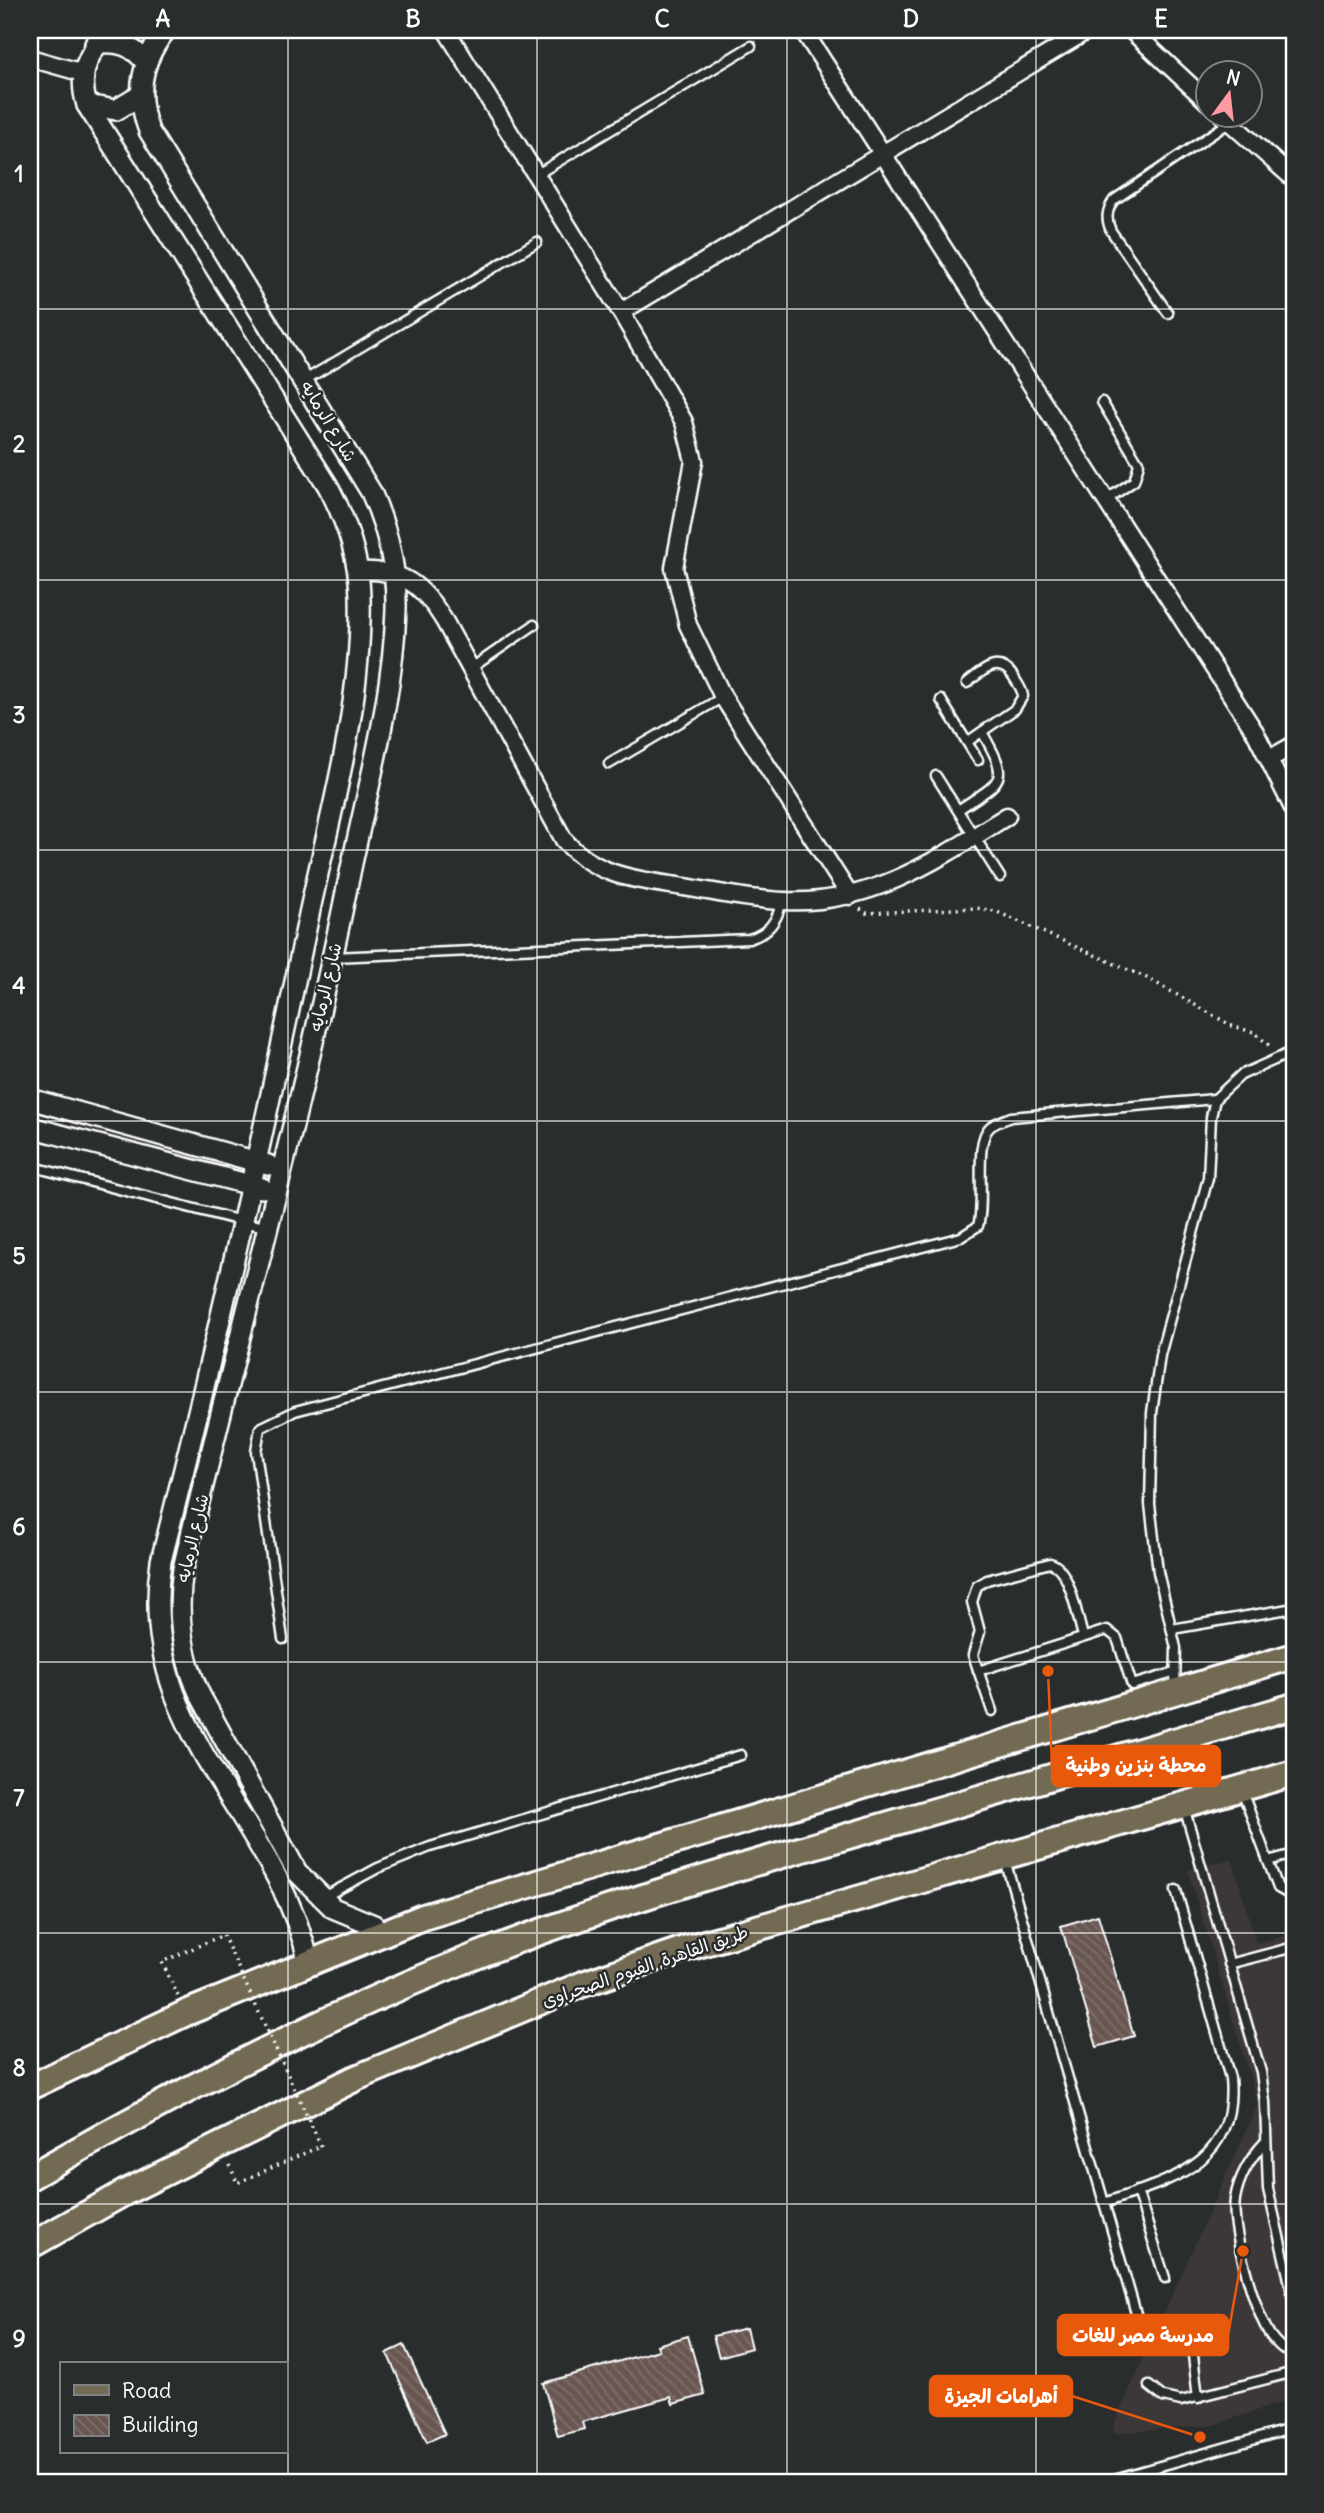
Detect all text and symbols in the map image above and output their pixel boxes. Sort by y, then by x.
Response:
text: A [156,4,171,33]
text: B [405,4,421,33]
text: C [654,4,670,33]
text: D [903,4,919,33]
text: E [1154,4,1168,33]
north arrow [1194,60,1264,130]
text: N [1224,64,1243,91]
text: 1 [14,159,24,188]
street label: شارع الرمايه [295,376,362,466]
text: 2 [13,429,26,458]
text: 3 [12,700,26,729]
street label: شارع الرمايه [304,940,347,1034]
text: 4 [12,971,26,1000]
text: 5 [12,1241,26,1270]
street label: شارع الرمايه [171,1491,214,1585]
text: 6 [12,1512,26,1541]
callout: محطة بنزين وطنية [1052,1746,1220,1786]
text: محطة بنزين وطنية [1066,1753,1206,1778]
text: 7 [13,1783,25,1812]
street label: طريق القاهرة, الفيوم الصحراوى [539,1920,752,2015]
text: 8 [12,2053,26,2082]
callout: مدرسة مصر للغات [1058,2315,1228,2355]
text: مدرسة مصر للغات [1072,2323,1214,2347]
text: 9 [12,2324,26,2353]
legend [60,2362,287,2454]
callout: أهرامات الجيزة [930,2376,1072,2416]
text: Road [122,2377,171,2404]
text: أهرامات الجيزة [944,2384,1059,2408]
text: Building [122,2411,198,2438]

